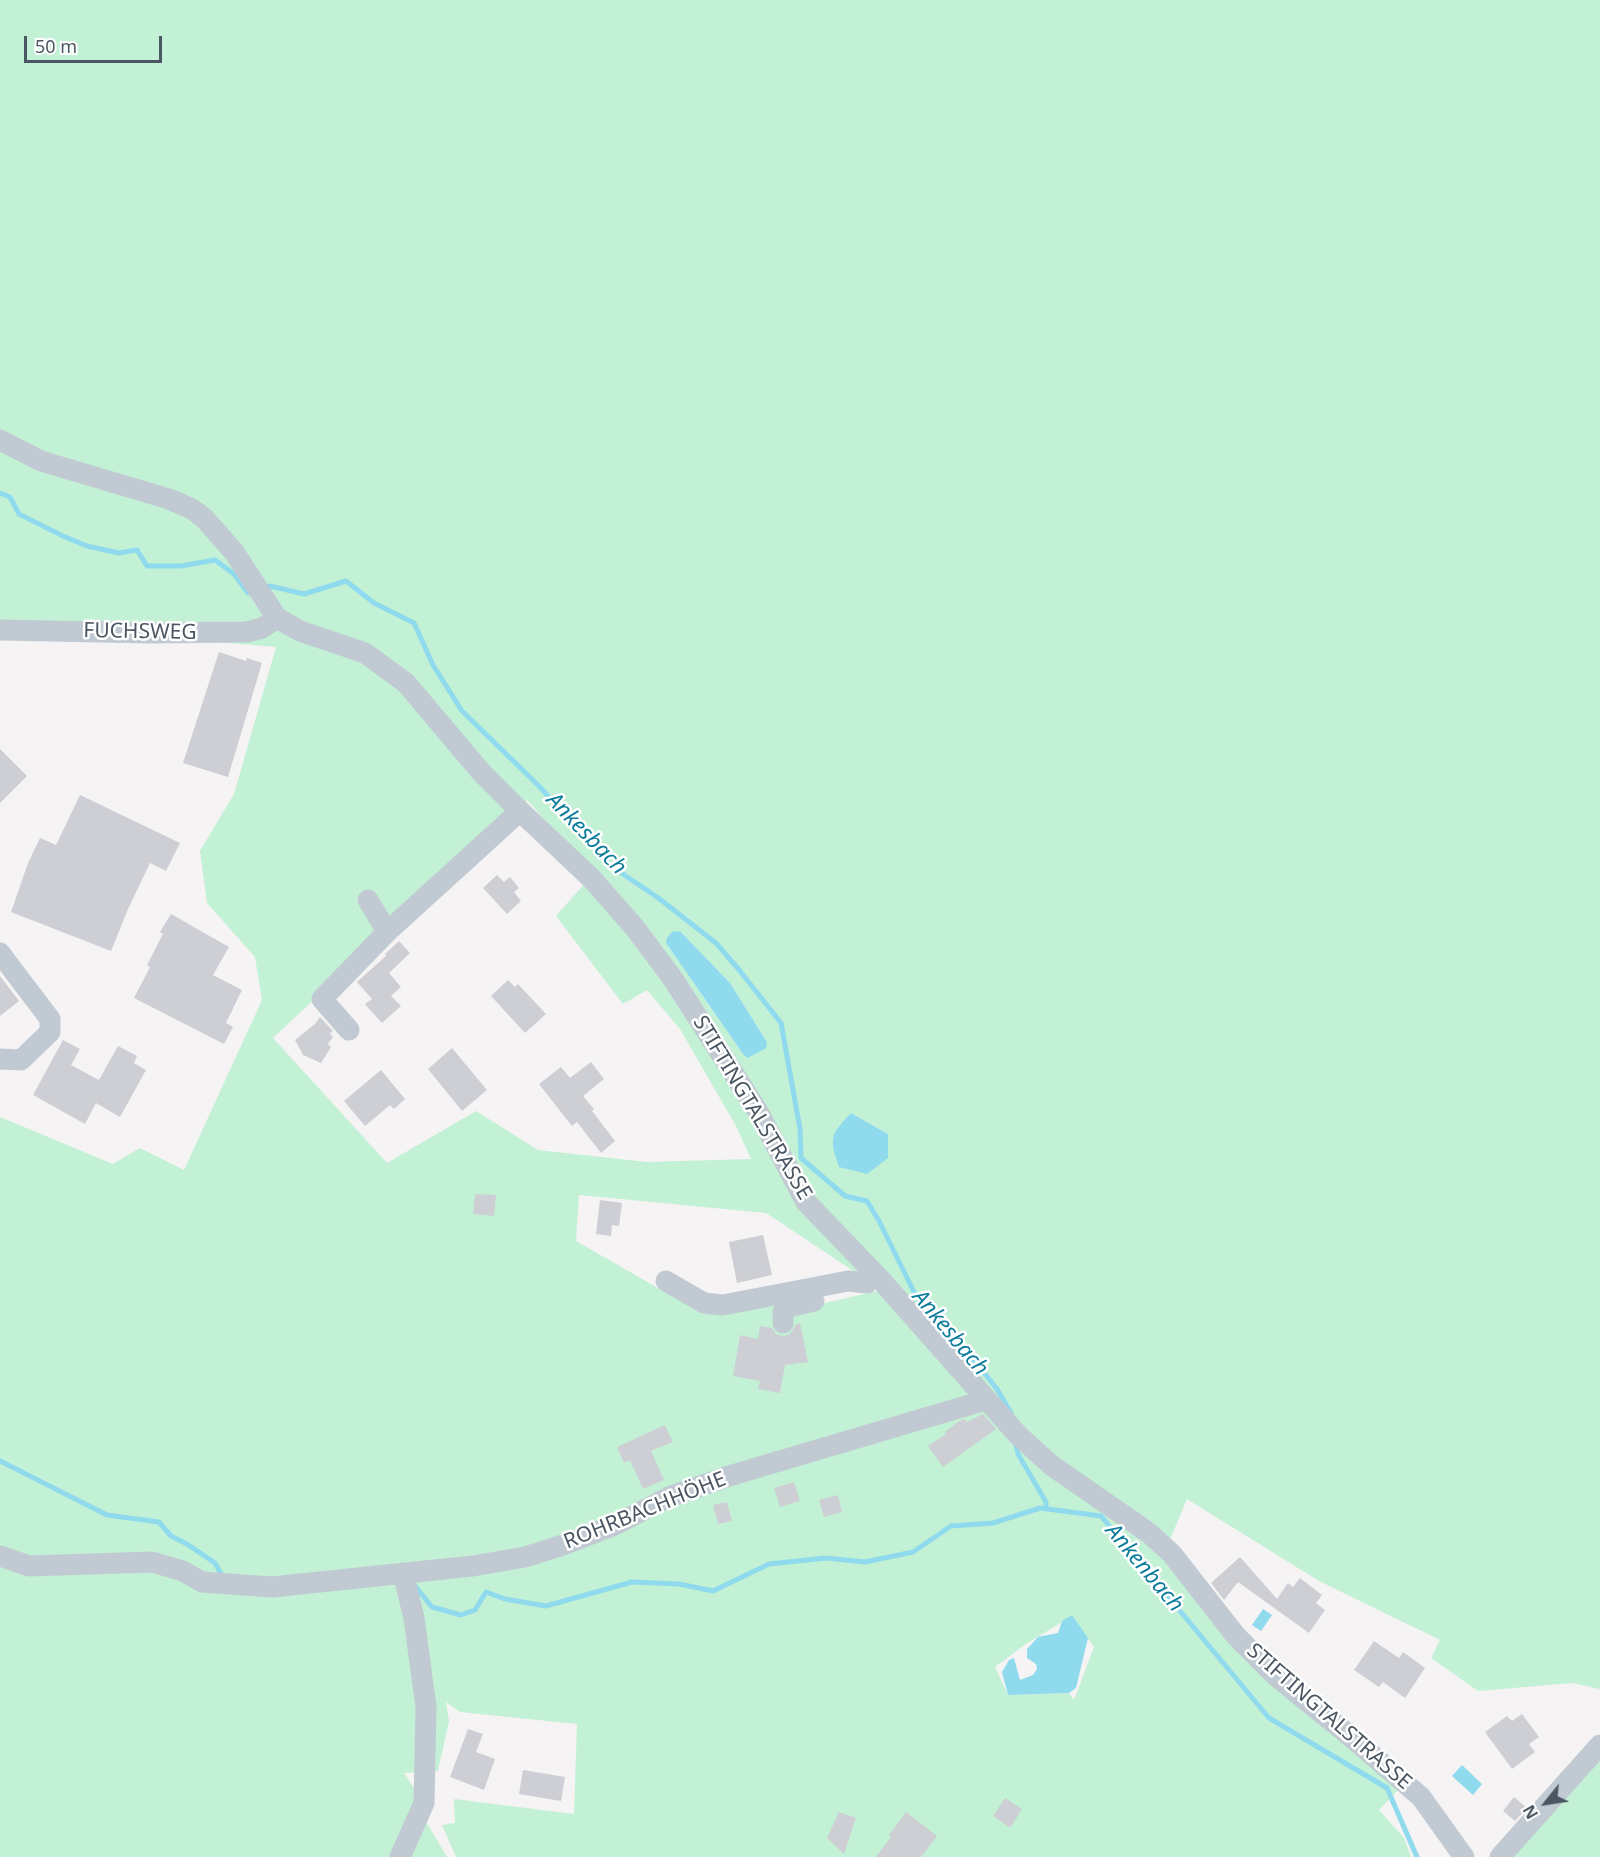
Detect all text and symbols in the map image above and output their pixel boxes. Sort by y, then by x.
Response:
scale bar [27,24,165,62]
text: 50 m [35,34,77,58]
street label: FUCHSWEG [83,618,197,646]
water label: Ankesbach [540,787,632,881]
street label: STIFTINGTALSTRASSE [687,1011,817,1205]
water label: Ankesbach [906,1285,994,1381]
street label: ROHRBACHHÖHE [560,1467,730,1555]
water label: Ankenbach [1099,1518,1189,1618]
street label: STIFTINGTALSTRASSE [1241,1639,1417,1795]
north arrow [1516,1773,1576,1833]
text: N [1518,1801,1543,1823]

